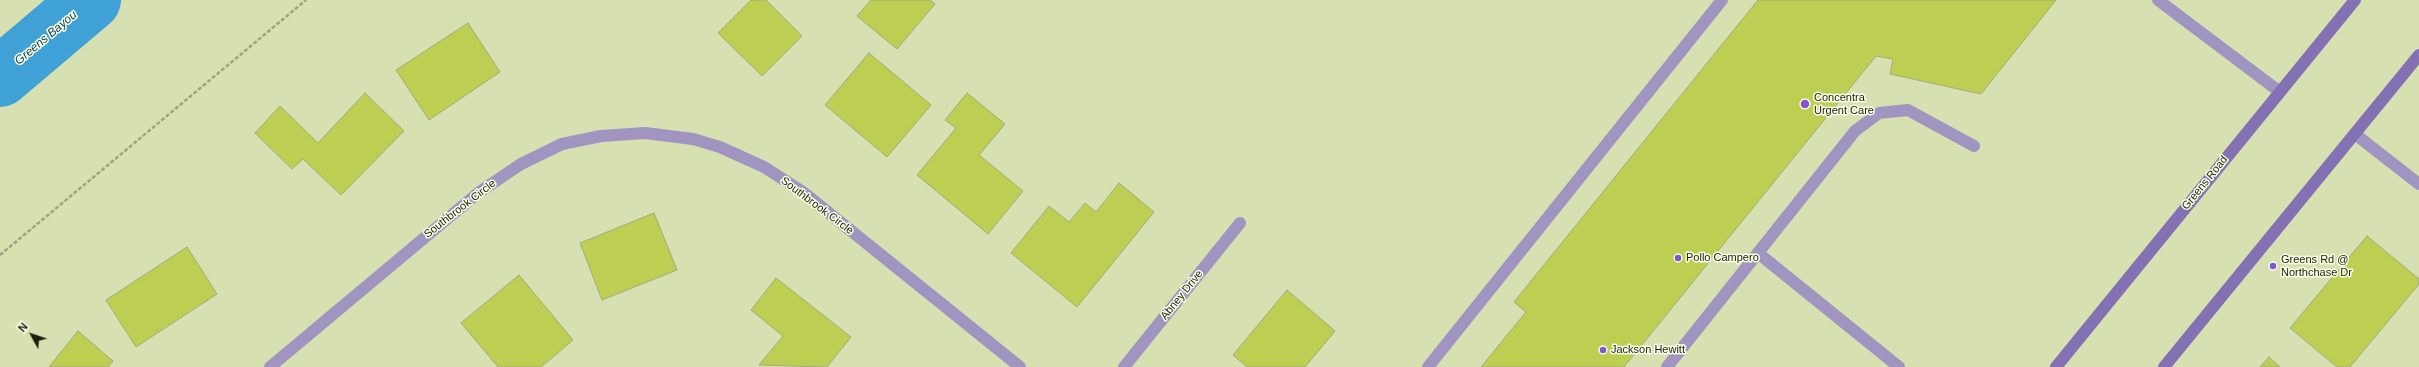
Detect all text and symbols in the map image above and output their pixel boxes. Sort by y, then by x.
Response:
water label: Greens Bayou [12,8,80,68]
place label: Concentra Urgent Care [1814,91,1874,117]
marker: Concentra Urgent Care [1799,98,1811,110]
street label: Greens Road [2179,153,2231,213]
street label: Southbrook Circle [778,174,856,238]
street label: Southbrook Circle [421,177,499,241]
place label: Pollo Campero [1686,251,1759,265]
marker: Pollo Campero [1673,253,1683,263]
place label: Greens Rd @ Northchase Dr [2281,253,2352,279]
marker: Greens Rd @ Northchase Dr [2268,261,2278,271]
street label: Abney Drive [1158,268,1206,322]
north arrow [12,315,52,355]
text: N [16,320,30,334]
place label: Jackson Hewitt [1611,343,1685,357]
marker: Jackson Hewitt [1598,345,1608,355]

